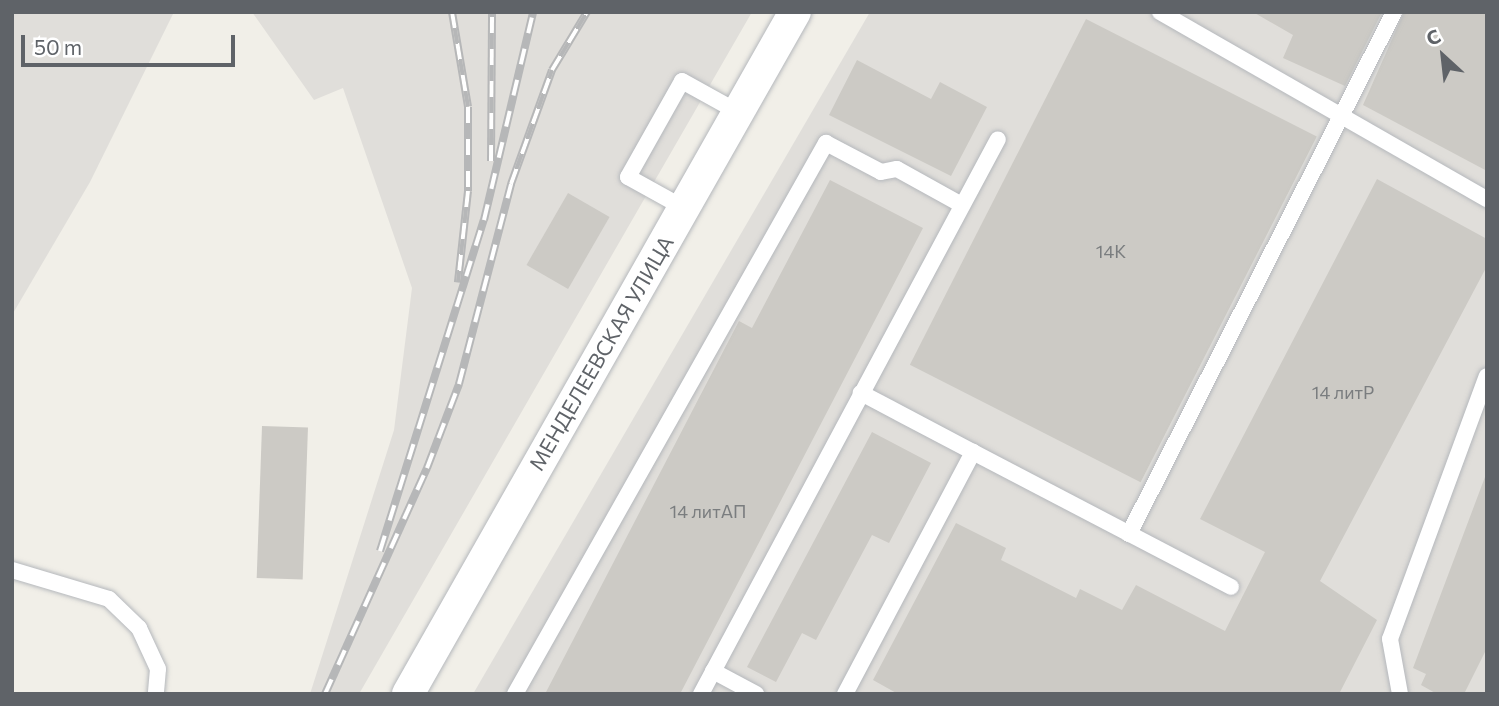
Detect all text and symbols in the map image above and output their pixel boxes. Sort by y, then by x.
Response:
scale bar [24,21,238,65]
north arrow [1408,21,1478,91]
text: С [1422,24,1444,50]
text: 50 m [34,34,82,59]
street label: МЕНДЕЛЕЕВСКАЯ УЛИЦА [523,231,679,475]
house number: 14К [1096,240,1126,262]
house number: 14 литР [1312,381,1374,403]
house number: 14 литАП [670,500,746,522]

